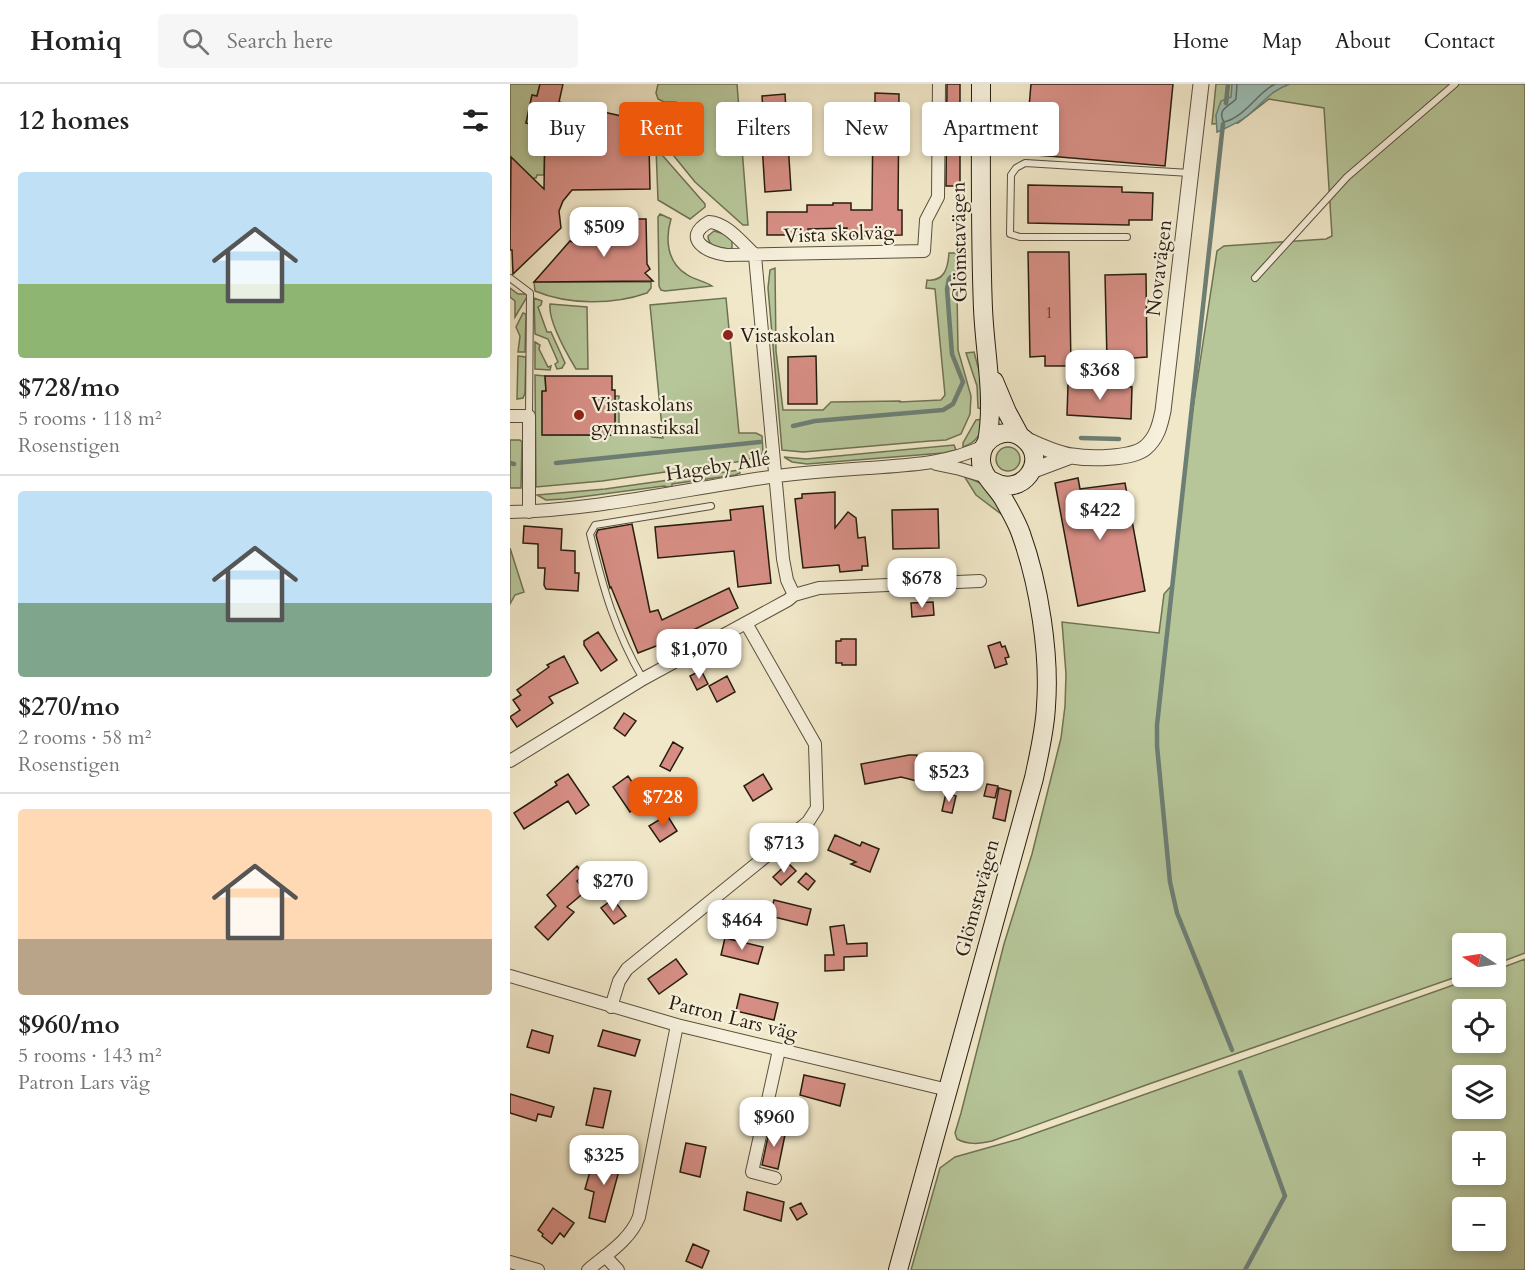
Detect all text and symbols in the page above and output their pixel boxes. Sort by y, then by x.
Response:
search box [158,14,578,68]
text: Homiq [30,22,122,60]
icon: search [179,25,212,58]
text: Search here [227,26,333,56]
text: Home [1173,27,1229,56]
text: Map [1262,27,1302,56]
text: About [1335,27,1391,56]
text: Contact [1424,27,1495,56]
chip: Buy [528,102,607,156]
chip: Rent [619,102,704,156]
chip: Filters [716,102,812,156]
chip: New [824,102,910,156]
chip: Apartment [922,102,1059,156]
text: 12 homes [18,103,129,138]
icon: filters [459,104,492,137]
street label: Glömstavägen [944,181,974,303]
pin: $509 [568,207,640,258]
icon: home [201,211,309,319]
text: $509 [584,213,624,240]
street label: Novavägen [1140,217,1178,318]
street label: Vista skolväg [783,219,896,249]
house number: 1 [1045,302,1053,324]
place label: Vistaskolan [740,322,836,349]
marker: Vistaskolan [721,328,735,342]
pin: $368 [1064,350,1136,401]
text: $368 [1080,356,1120,383]
text: $728/mo [18,370,120,405]
place label: Vistaskolans gymnastiksal [591,391,699,441]
text: 5 rooms · 118 m² [18,405,162,432]
marker: Vistaskolans gymnastiksal [572,408,586,422]
text: Rosenstigen [18,432,120,459]
street label: Hageby Allé [664,444,772,488]
pin: $422 [1064,490,1136,541]
text: $422 [1080,496,1120,523]
icon: home [201,530,309,638]
pin: $678 [886,558,958,609]
text: $678 [902,564,942,591]
pin: $1,070 [650,629,748,680]
text: $1,070 [670,635,728,662]
text: $270/mo [18,689,120,724]
text: 2 rooms · 58 m² [18,724,151,751]
text: Rosenstigen [18,751,120,778]
pin: $523 [913,752,985,803]
text: $523 [929,758,969,785]
pin: $728 [627,777,699,828]
text: $728 [643,783,683,810]
pin: $713 [748,823,820,874]
text: $713 [764,829,804,856]
street label: Glömstavägen [948,836,1006,960]
icon: home [201,848,309,956]
pin: $270 [577,861,649,912]
text: $270 [593,867,633,894]
pin: $464 [706,900,778,951]
text: $464 [722,906,762,933]
north arrow [1452,933,1506,987]
map controls [1452,933,1506,1251]
street label: Patron Lars väg [666,989,801,1047]
button: locate [1452,999,1506,1053]
text: $960/mo [18,1007,120,1042]
text: 5 rooms · 143 m² [18,1042,162,1069]
button: layers [1452,1065,1506,1119]
text: Patron Lars väg [18,1069,150,1096]
pin: $960 [738,1097,810,1148]
text: $960 [754,1103,794,1130]
button: + [1452,1131,1506,1185]
pin: $325 [568,1135,640,1186]
text: $325 [584,1141,624,1168]
button: − [1452,1197,1506,1251]

